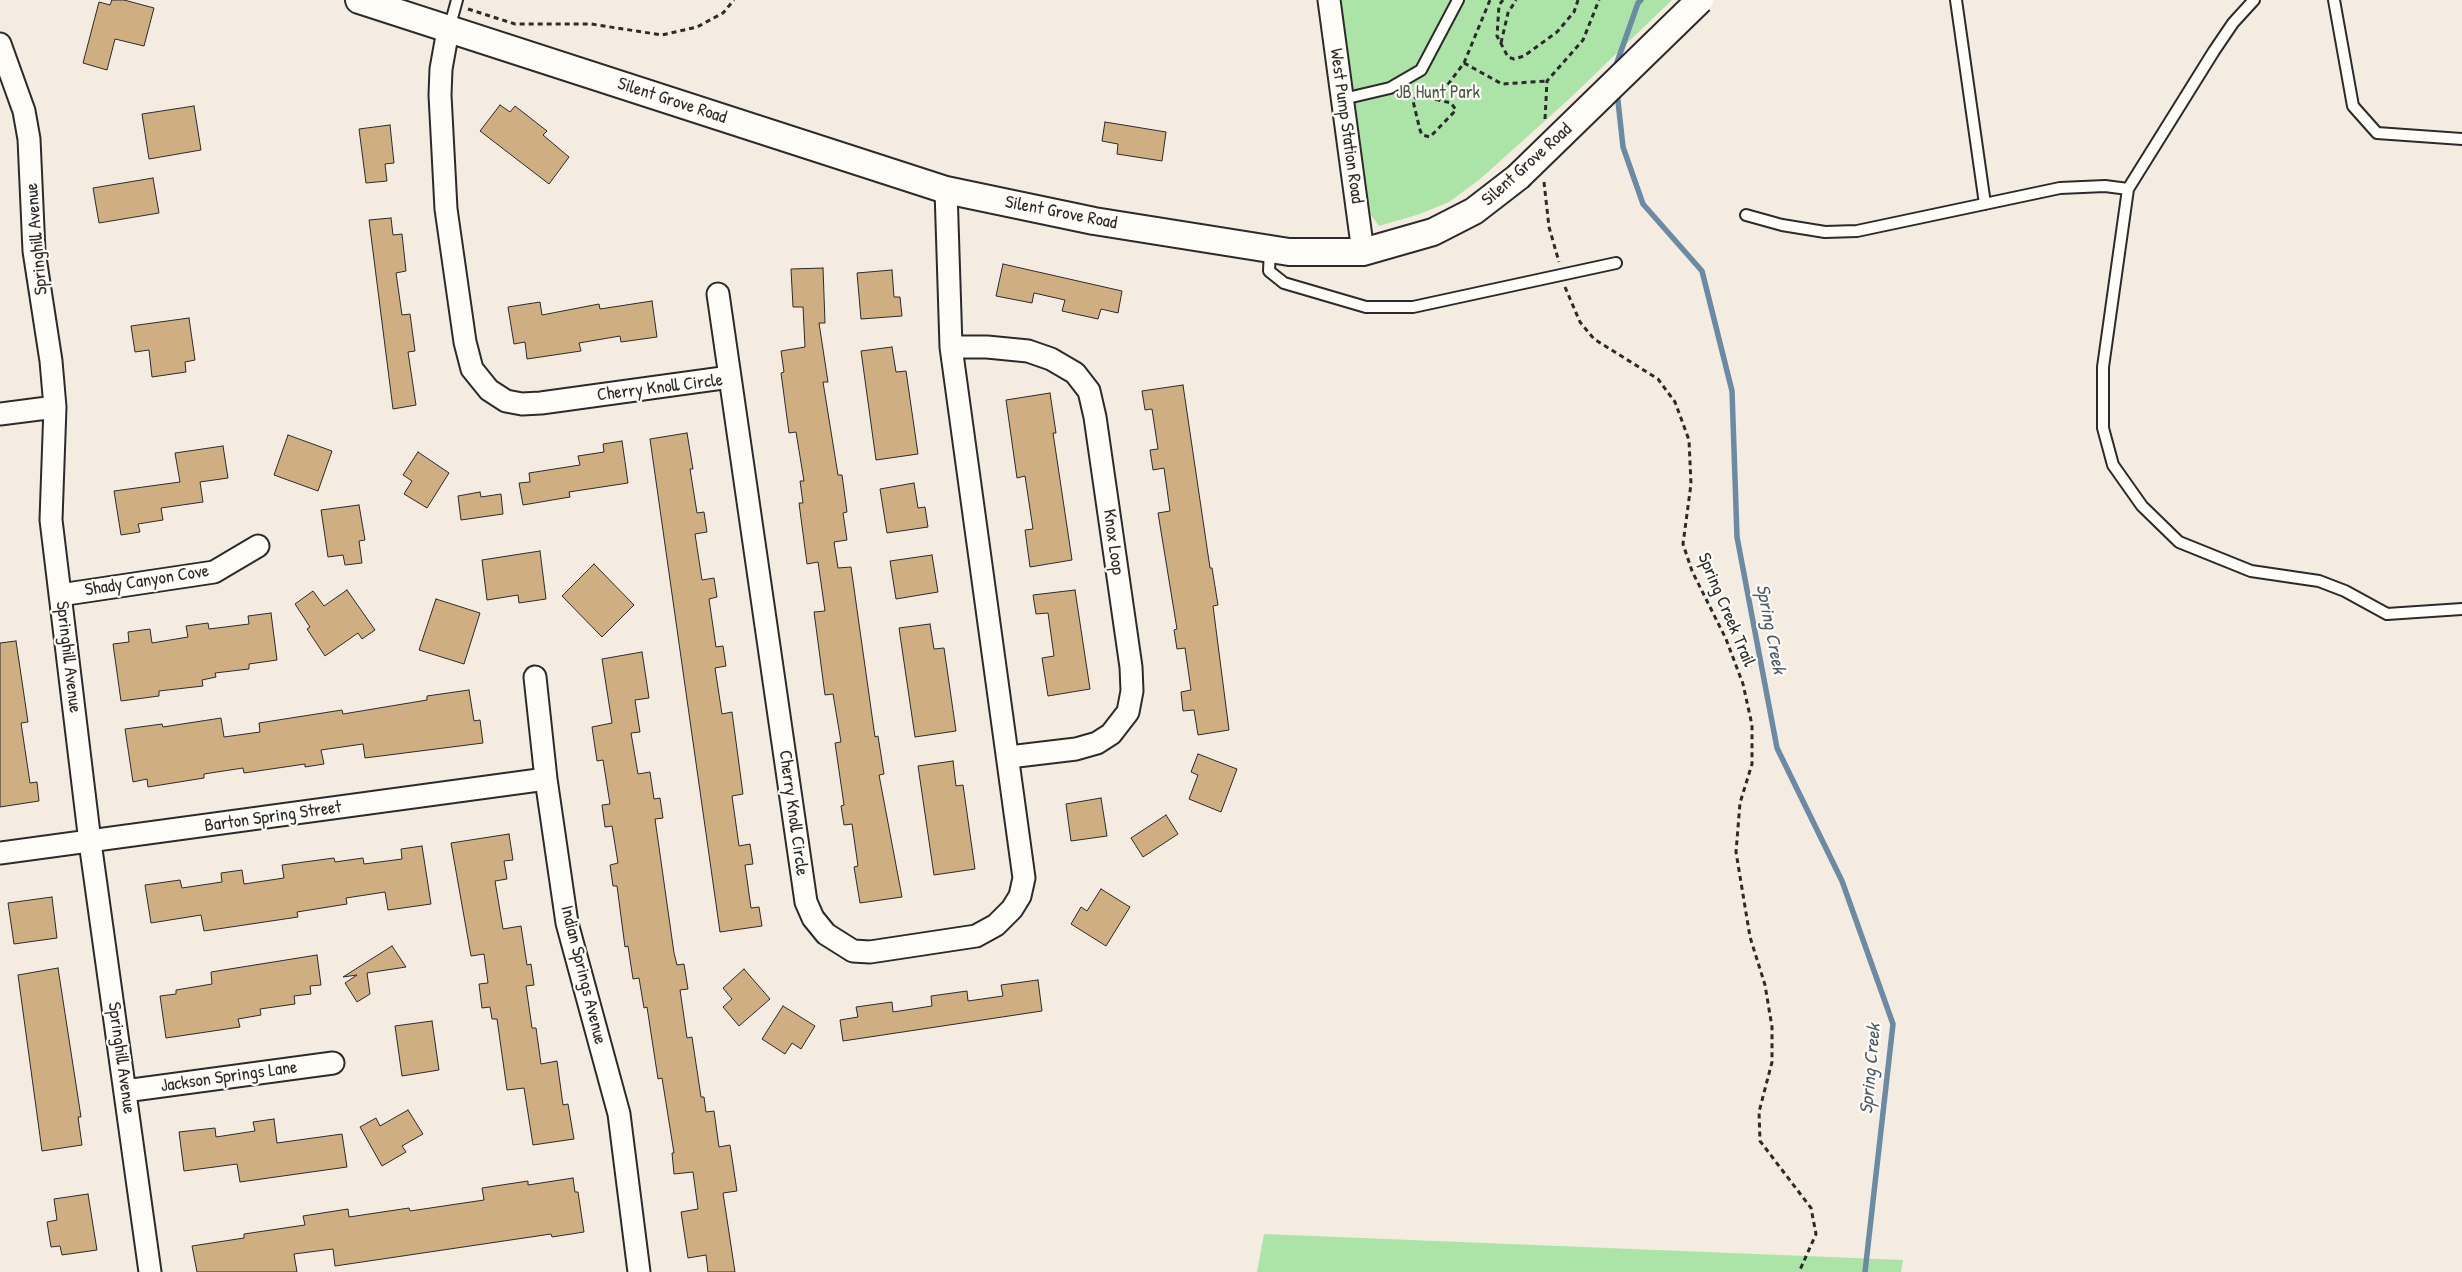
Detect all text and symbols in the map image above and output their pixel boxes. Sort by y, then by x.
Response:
street label: West Pump Station Road [1324,47,1368,205]
street label: Silent Grove Road [615,73,729,129]
park label: JB Hunt Park [1396,82,1480,104]
street label: Silent Grove Road [1478,119,1576,211]
street label: Springhill Avenue [21,182,53,296]
street label: Silent Grove Road [1003,192,1119,234]
street label: Cherry Knoll Circle [596,370,724,406]
street label: Knox Loop [1098,508,1128,576]
street label: Spring Creek Trail [1692,550,1760,670]
street label: Shady Canyon Cove [83,561,211,601]
water label: Spring Creek [1750,582,1790,676]
street label: Springhill Avenue [50,600,86,714]
street label: Cherry Knoll Circle [773,749,813,877]
street label: Barton Spring Street [203,797,343,837]
street label: Indian Springs Avenue [555,903,611,1047]
street label: Springhill Avenue [102,1001,140,1115]
water label: Spring Creek [1856,1023,1886,1115]
street label: Jackson Springs Lane [159,1057,299,1097]

